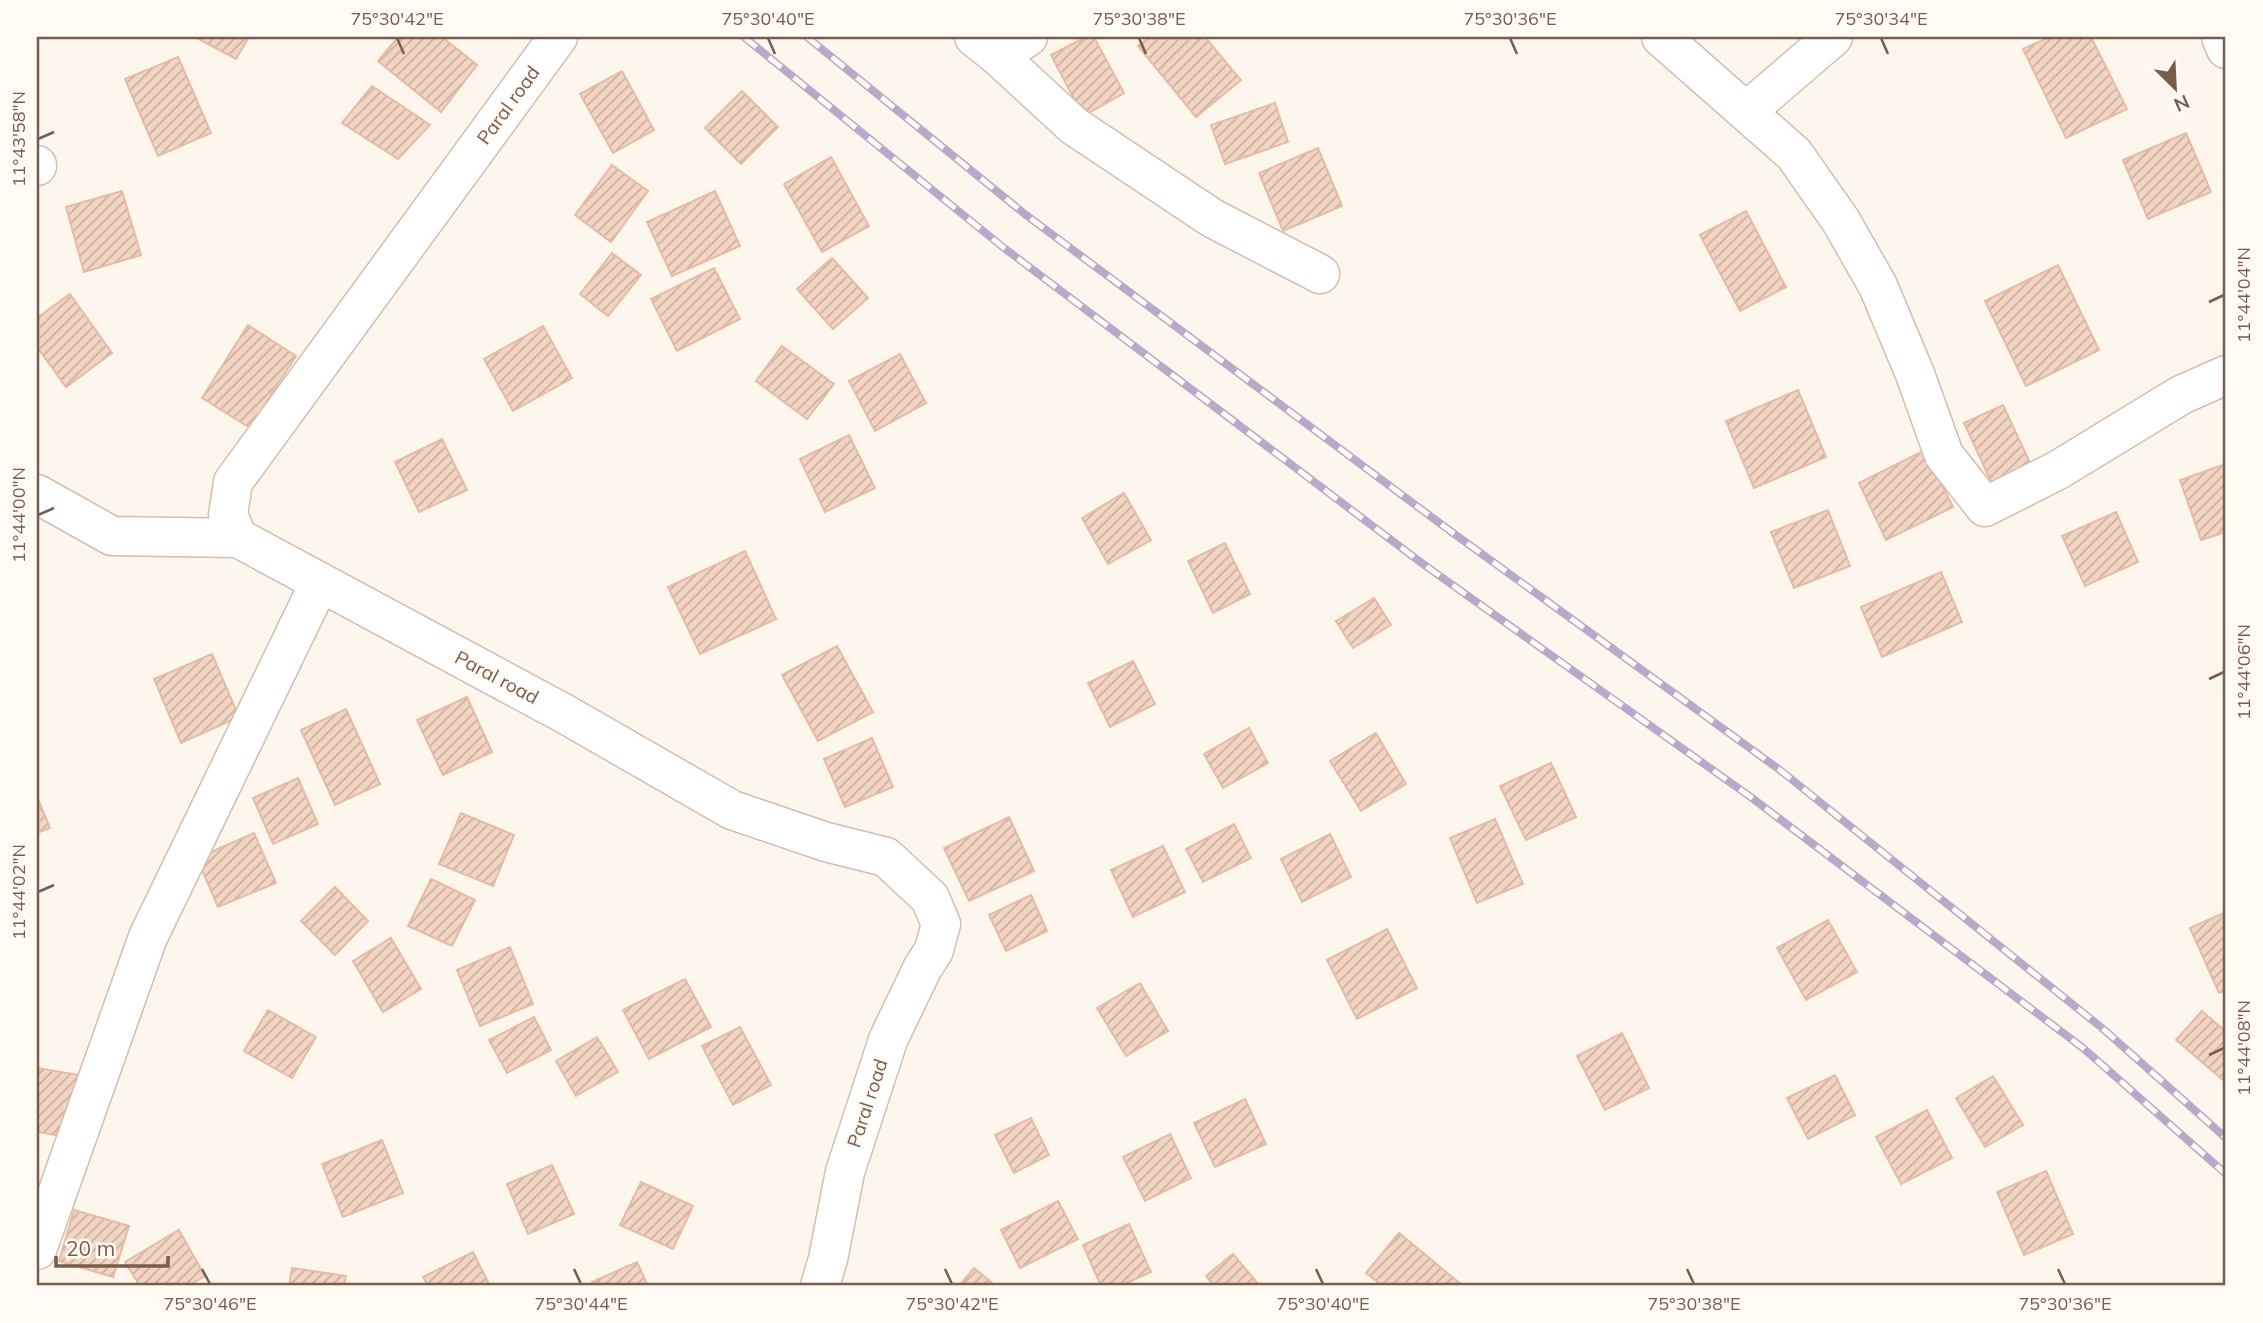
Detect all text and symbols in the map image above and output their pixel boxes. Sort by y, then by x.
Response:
text: 75°30'42"E [350,7,444,30]
text: 75°30'40"E [721,7,815,30]
text: 75°30'38"E [1092,7,1186,30]
text: 75°30'36"E [1463,7,1557,30]
text: 75°30'34"E [1834,7,1928,30]
north arrow [2140,52,2210,122]
street label: Paral road [471,61,545,149]
text: N [2170,90,2193,117]
text: 11°43'58"N [7,91,30,187]
text: 11°44'04"N [2232,247,2255,343]
text: 11°44'00"N [7,467,30,563]
text: 11°44'06"N [2232,624,2255,720]
street label: Paral road [451,645,543,709]
text: 11°44'02"N [7,844,30,940]
text: 11°44'08"N [2232,1000,2255,1096]
street label: Paral road [841,1056,893,1150]
scale bar [56,1225,168,1269]
text: 20 m [66,1235,115,1261]
text: 75°30'46"E [163,1292,257,1315]
text: 75°30'44"E [534,1292,628,1315]
text: 75°30'42"E [905,1292,999,1315]
text: 75°30'40"E [1276,1292,1370,1315]
text: 75°30'38"E [1647,1292,1741,1315]
text: 75°30'36"E [2018,1292,2112,1315]

